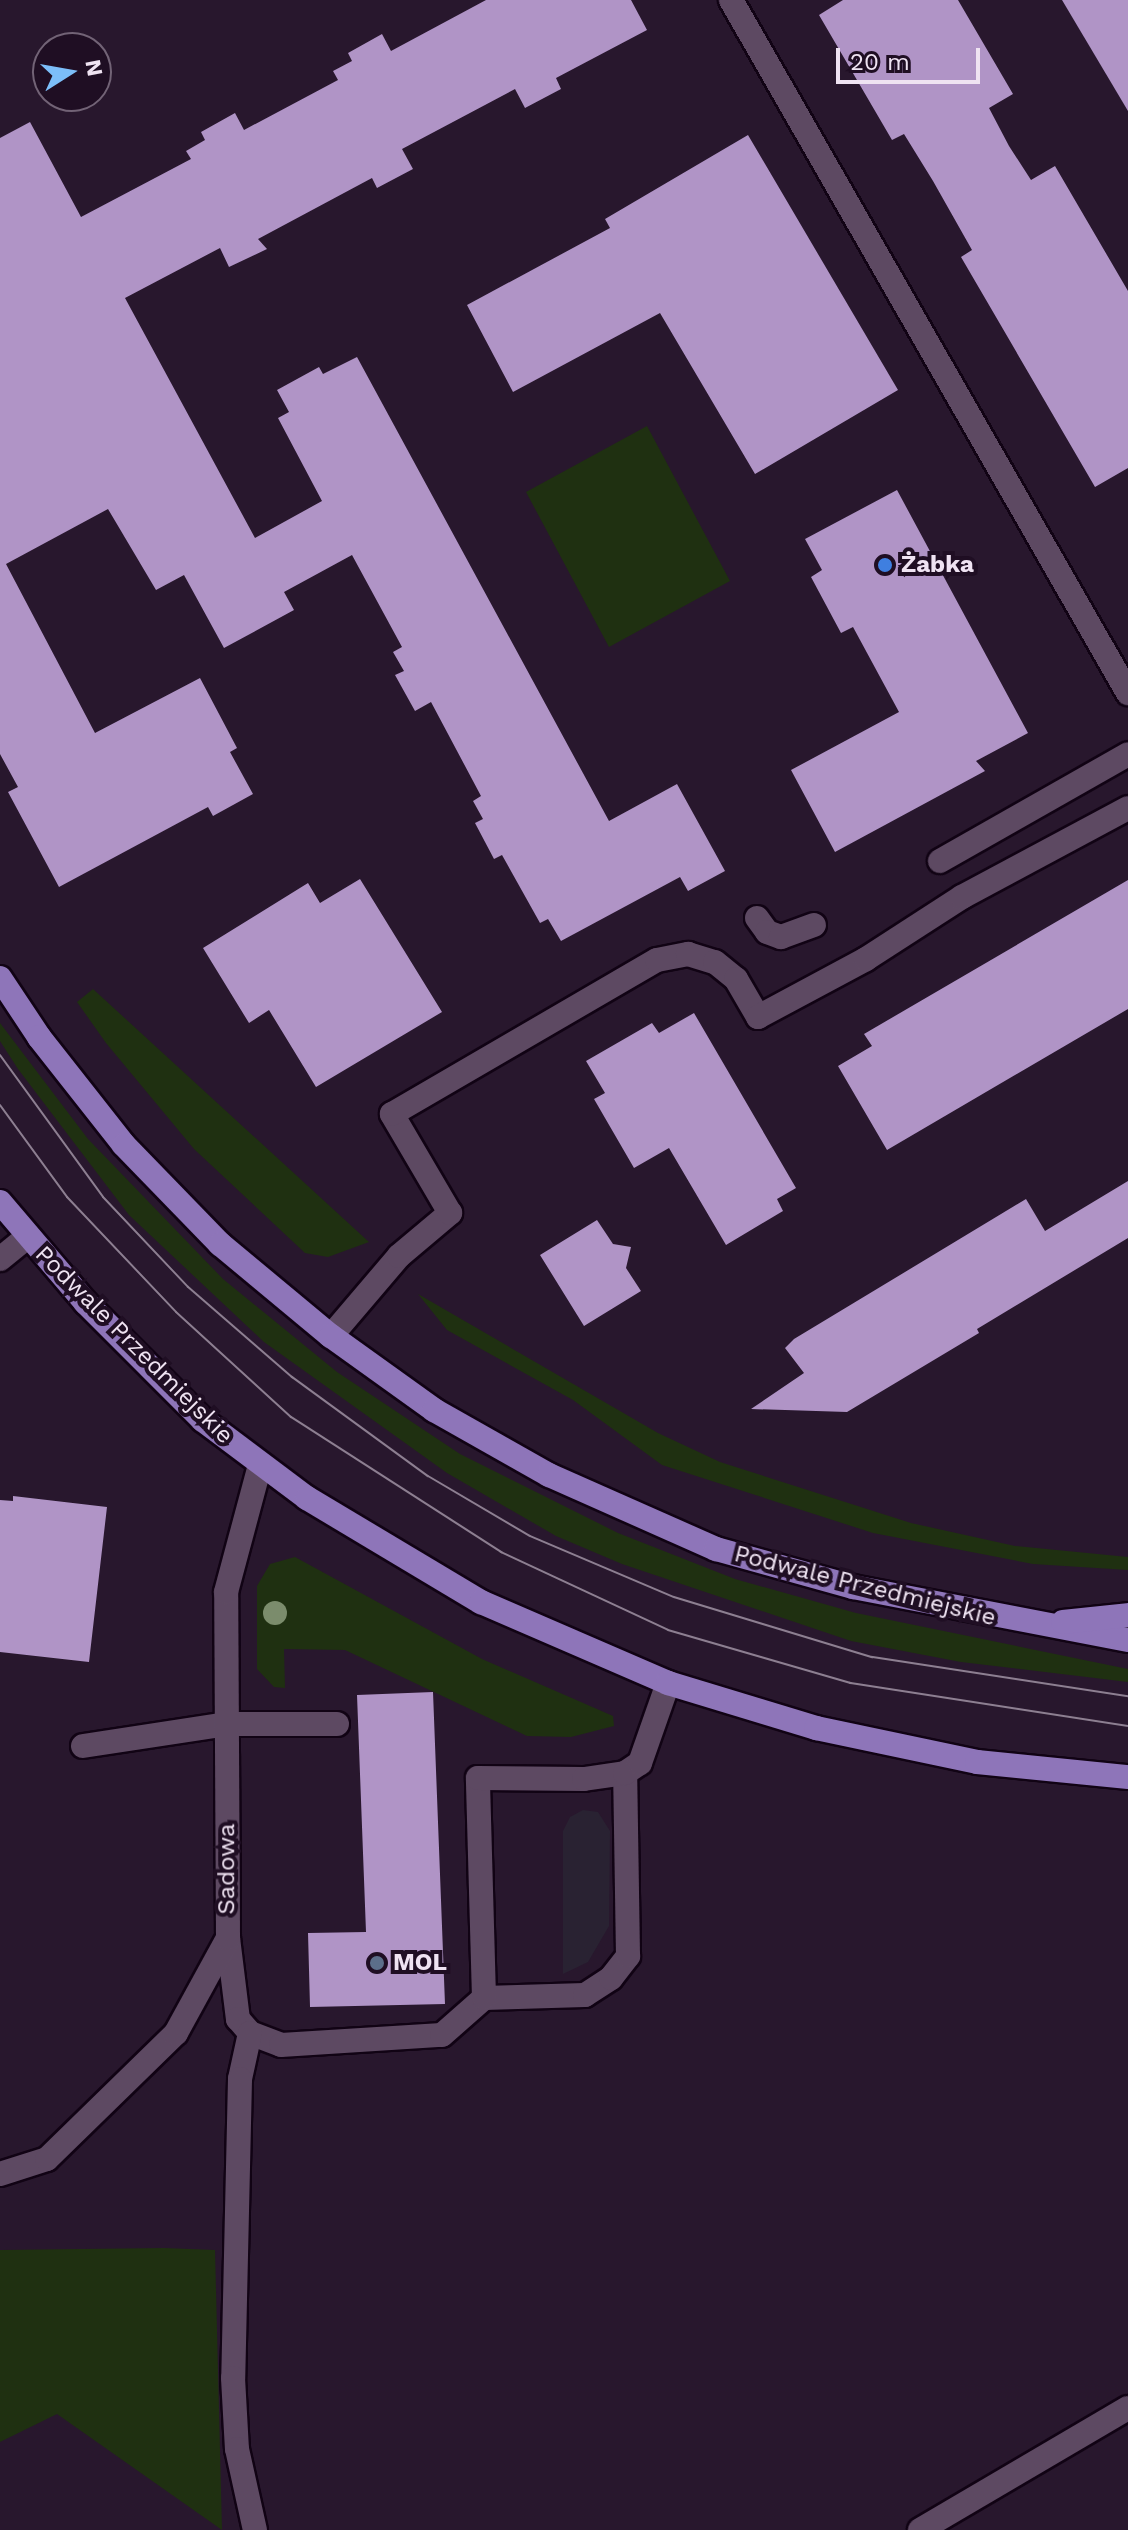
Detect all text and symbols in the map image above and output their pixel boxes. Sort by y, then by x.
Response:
north arrow [32,32,112,112]
scale bar [840,32,984,82]
text: 20 m [850,48,910,76]
text: N [80,57,108,78]
place label: Żabka [901,551,974,579]
marker: Żabka [876,556,894,574]
street label: Podwale Przedmiejskie [29,1240,239,1450]
street label: Podwale Przedmiejskie [731,1540,999,1632]
street label: Sadowa [213,1823,241,1915]
place label: MOL [393,1949,447,1977]
marker: MOL [368,1954,386,1972]

